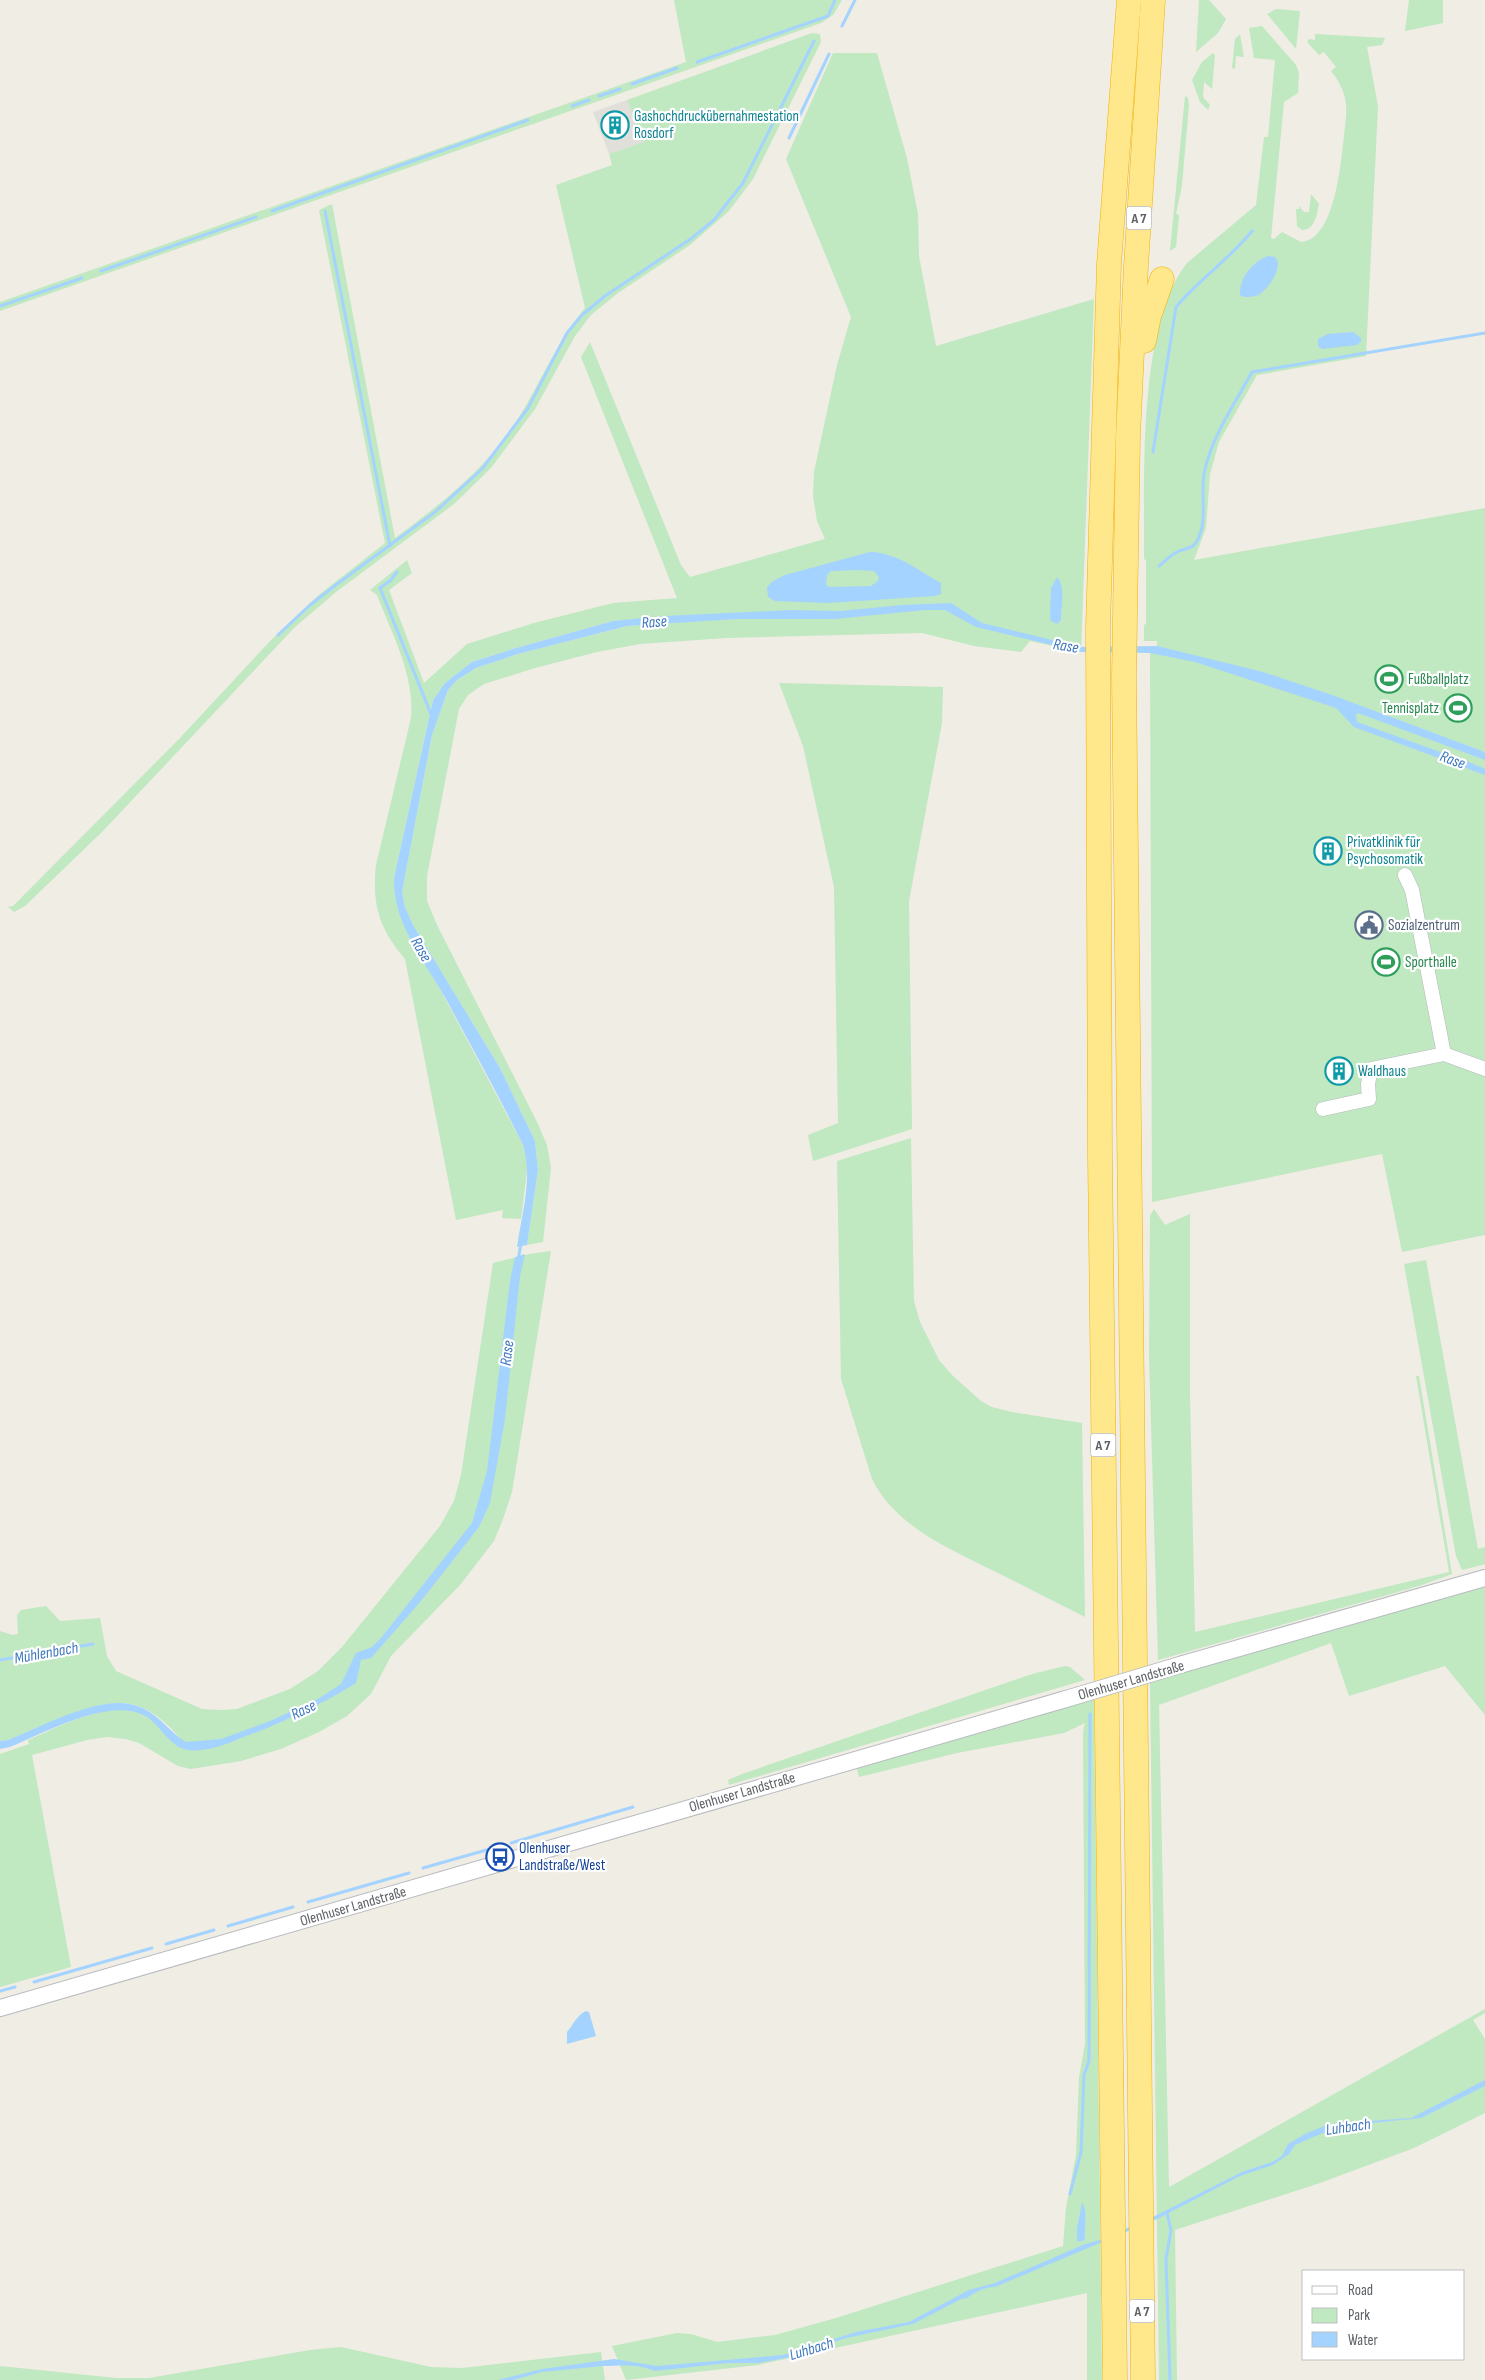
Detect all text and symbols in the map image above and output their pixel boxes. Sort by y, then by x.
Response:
place label: Gashochdruckübernahmestation Rosdorf [634,107,799,143]
building icon: Gashochdruckübernahmestation Rosdorf [600,110,630,140]
road number: A 7 [1126,207,1152,230]
water label: Rase [641,612,668,633]
water label: Rase [1052,635,1080,658]
sports icon: Fußballplatz [1374,664,1404,694]
place label: Fußballplatz [1408,670,1469,689]
sports icon: Tennisplatz [1443,693,1473,723]
place label: Tennisplatz [1382,699,1440,718]
water label: Rase [1437,747,1468,774]
place label: Privatklinik für Psychosomatik [1347,833,1423,869]
building icon: Privatklinik für Psychosomatik [1313,836,1343,866]
public building icon: Sozialzentrum [1354,910,1384,940]
place label: Sozialzentrum [1388,916,1460,935]
water label: Rase [406,934,435,965]
sports icon: Sporthalle [1371,947,1401,977]
place label: Sporthalle [1405,953,1457,972]
building icon: Waldhaus [1324,1056,1354,1086]
place label: Waldhaus [1358,1062,1406,1081]
water label: Rase [497,1339,518,1367]
road number: A 7 [1090,1434,1116,1456]
water label: Mühlenbach [13,1638,80,1668]
street label: Olenhuser Landstraße [1076,1656,1186,1705]
water label: Rase [288,1696,319,1724]
street label: Olenhuser Landstraße [687,1768,797,1817]
place label: Olenhuser Landstraße/West [519,1839,606,1875]
bus stop icon: Olenhuser Landstraße/West [485,1842,515,1872]
street label: Olenhuser Landstraße [298,1882,408,1931]
water label: Luhbach [1325,2115,1372,2140]
legend [1302,2270,1465,2360]
text: Road [1348,2281,1373,2300]
road number: A 7 [1130,2300,1154,2322]
text: Park [1348,2306,1370,2325]
text: Water [1348,2331,1379,2350]
water label: Luhbach [787,2334,836,2365]

